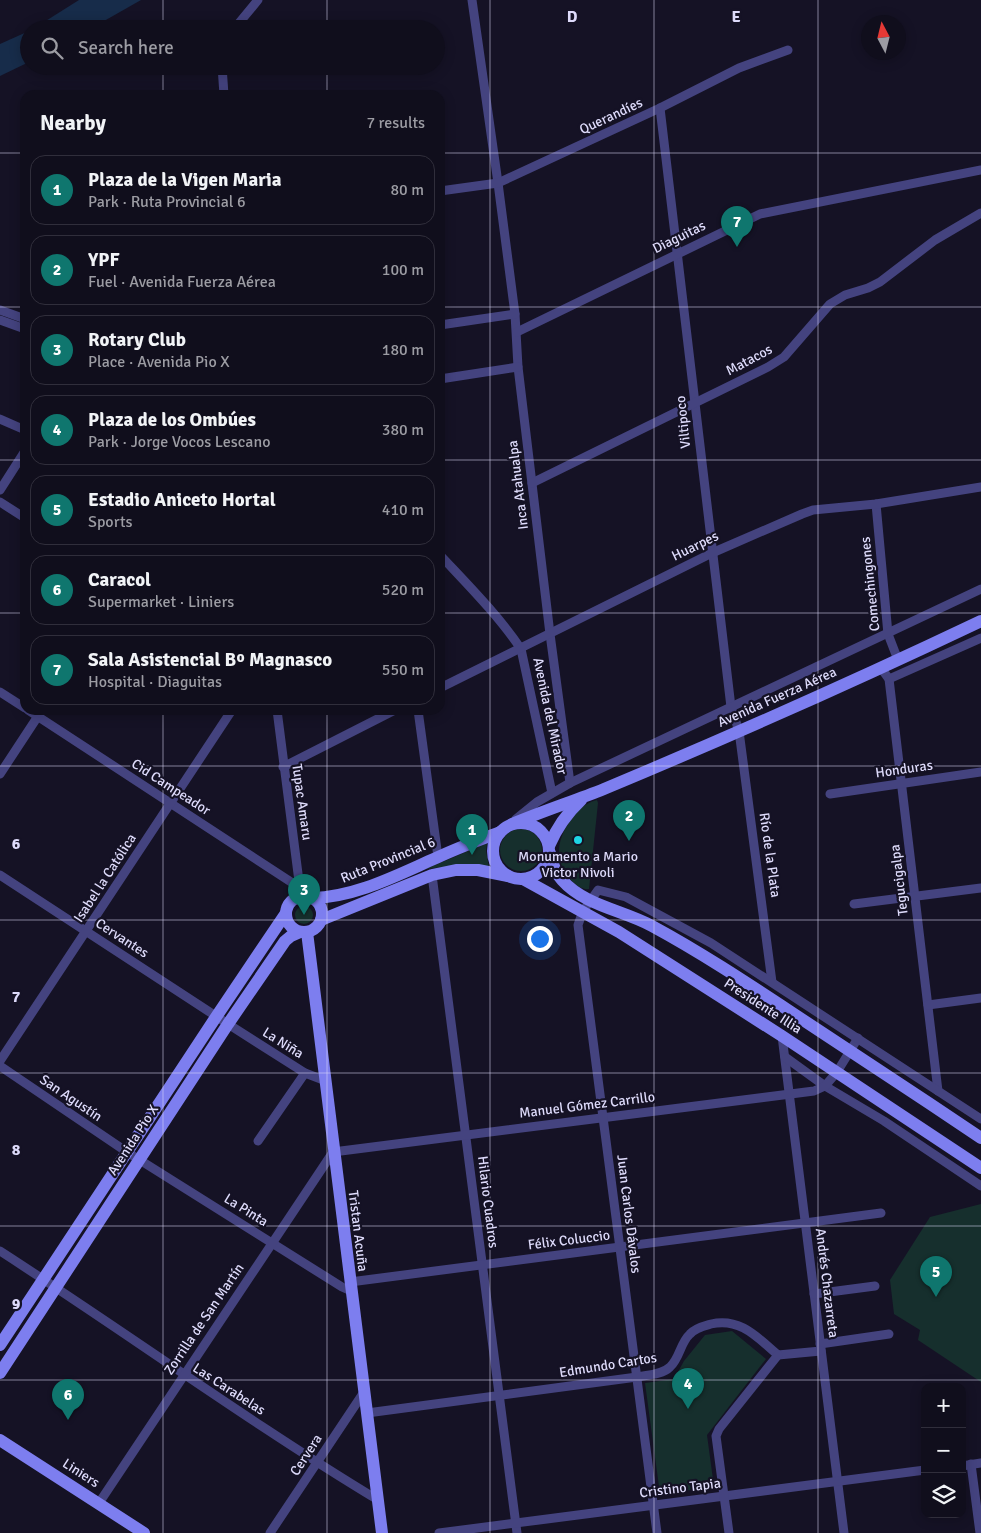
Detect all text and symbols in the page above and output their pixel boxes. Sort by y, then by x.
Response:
text: D [567,7,578,27]
text: E [731,7,741,27]
north arrow [861,15,906,60]
search box [20,20,445,75]
icon: search [38,34,66,62]
text: Search here [78,36,174,60]
street label: Querandíes [577,94,645,138]
text: Nearby [40,110,106,136]
text: 7 results [366,113,425,133]
text: Plaza de la Vigen Maria [88,168,281,192]
text: 1 [53,180,61,200]
text: 80 m [390,180,424,200]
text: Park · Ruta Provincial 6 [88,192,246,212]
pin: 7 [721,206,753,247]
street label: Diaguitas [650,217,708,257]
text: YPF [88,248,120,272]
text: 2 [53,260,61,280]
text: 100 m [382,260,424,280]
text: Fuel · Avenida Fuerza Aérea [88,272,276,292]
text: Rotary Club [88,328,186,352]
text: 3 [53,340,61,360]
text: 180 m [382,340,424,360]
street label: Matacos [723,341,775,379]
text: Place · Avenida Pio X [88,352,230,372]
street label: Viltipoco [672,395,694,449]
text: Plaza de los Ombúes [88,408,256,432]
text: 4 [53,420,61,440]
text: 380 m [382,420,424,440]
text: Park · Jorge Vocos Lescano [88,432,271,452]
street label: Inca Atahualpa [504,439,532,531]
text: Estadio Aniceto Hortal [88,488,276,512]
text: 5 [53,500,61,520]
text: 410 m [382,500,424,520]
text: Sports [88,512,133,532]
street label: Huarpes [669,527,721,565]
street label: Comechingones [857,536,883,632]
text: Caracol [88,568,151,592]
text: 6 [53,580,61,600]
text: 520 m [382,580,424,600]
text: Supermarket · Liniers [88,592,234,612]
text: Sala Asistencial Bº Magnasco [88,648,332,672]
street label: Avenida del Mirador [529,656,571,777]
text: 7 [53,660,61,680]
text: 550 m [382,660,424,680]
street label: Avenida Fuerza Aérea [715,663,839,731]
text: Hospital · Diaguitas [88,672,222,692]
street label: Cid Campeador [128,755,214,819]
street label: Honduras [874,757,934,781]
street label: Tupac Amaru [288,763,316,841]
pin: 2 [613,800,645,841]
street label: Río de la Plata [756,812,784,898]
pin: 1 [456,814,488,855]
street label: Isabel la Católica [70,831,140,925]
street label: Ruta Provincial 6 [338,833,438,887]
text: 6 [12,834,21,854]
marker: Monumento a Mario Victor Nivoli [572,834,584,846]
street label: Tegucigalpa [886,844,912,916]
place label: Monumento a Mario Victor Nivoli [518,848,638,881]
pin: 3 [288,874,320,915]
street label: Cervantes [92,915,152,961]
your location [527,926,553,952]
street label: Presidente Illia [721,974,805,1038]
text: 7 [12,987,21,1007]
street label: La Niña [259,1024,307,1062]
street label: San Agustín [37,1071,105,1125]
street label: Manuel Gómez Carrillo [518,1088,656,1122]
street label: Avenida Pio X [104,1101,162,1179]
text: 8 [12,1140,21,1160]
street label: Juan Carlos Dávalos [613,1154,645,1274]
street label: Hilario Cuadros [474,1155,502,1249]
street label: Tristan Acuña [345,1189,371,1273]
street label: La Pinta [221,1190,271,1230]
street label: Félix Coluccio [527,1227,611,1253]
street label: Andrés Chazarreta [812,1227,842,1339]
pin: 5 [920,1256,952,1297]
street label: Zorrilla de San Martín [160,1260,248,1378]
text: 9 [12,1294,21,1314]
street label: Edmundo Cartos [558,1349,658,1381]
street label: Las Carabelas [190,1359,268,1419]
pin: 4 [672,1368,704,1409]
pin: 6 [52,1379,84,1420]
map controls [921,1383,966,1518]
button: + [921,1383,966,1428]
button: − [921,1428,966,1473]
street label: Cervera [286,1431,326,1479]
street label: Liniers [59,1455,103,1491]
button: layers [921,1473,966,1518]
street label: Cristino Tapia [638,1475,722,1501]

